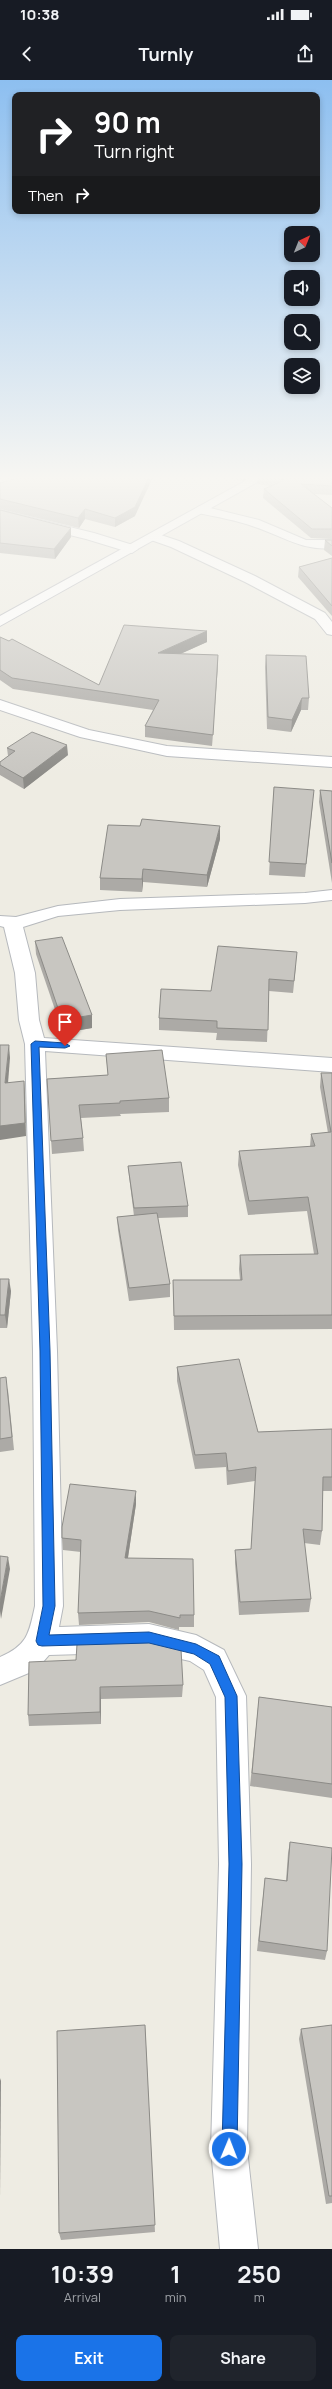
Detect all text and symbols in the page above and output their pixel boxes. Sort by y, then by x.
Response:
text: 10:38 [20,4,60,25]
text: Turnly [139,42,193,66]
icon: back [16,43,38,65]
icon: share [294,43,316,65]
text: 90 m [94,103,161,141]
icon: right [28,108,80,160]
text: Turn right [94,139,175,163]
icon: right [71,184,93,206]
text: Then [28,185,63,206]
north arrow [284,226,320,262]
map controls [284,226,320,394]
button: sound [284,270,320,306]
button: search [284,314,320,350]
button: layers [284,358,320,394]
pin [48,1005,82,1046]
icon: arrive [54,1011,76,1033]
position arrow [208,2128,250,2170]
text: 10:39 [51,2257,114,2290]
text: 1 [170,2257,181,2290]
text: 250 [237,2257,281,2290]
text: Arrival [64,2288,101,2306]
text: min [165,2288,187,2306]
text: m [254,2288,265,2306]
button: Exit [16,2335,162,2381]
button: Share [170,2335,316,2381]

